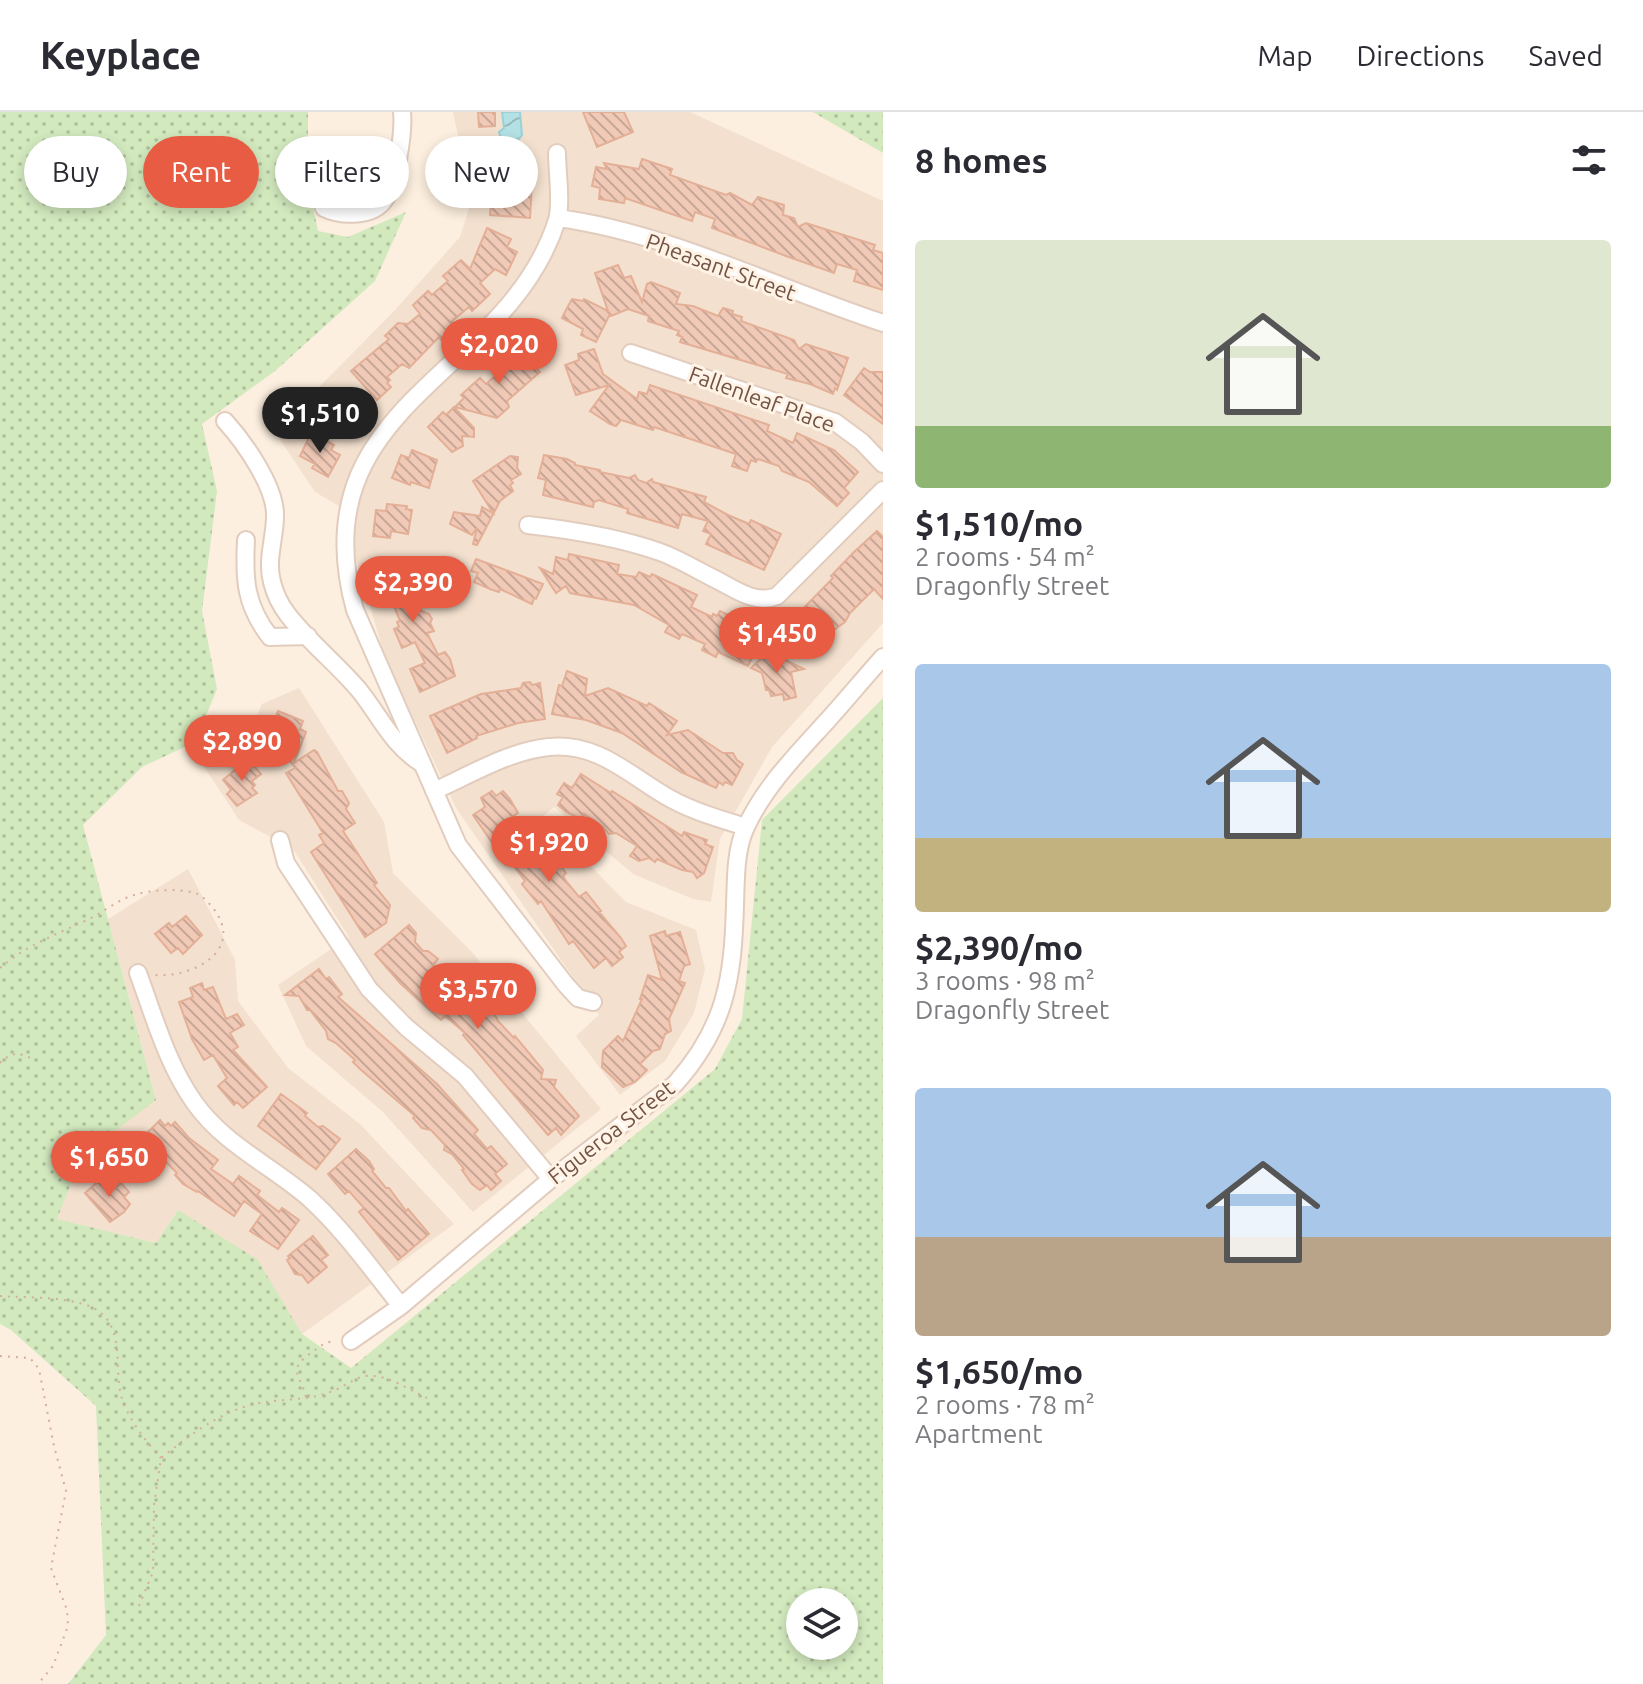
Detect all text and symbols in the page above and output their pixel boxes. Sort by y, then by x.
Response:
text: Keyplace [40,34,201,76]
text: Map [1257,40,1313,71]
text: Directions [1357,40,1484,71]
text: Saved [1528,40,1603,71]
chip: Buy [24,136,127,208]
chip: Rent [143,136,259,208]
chip: Filters [275,136,409,208]
chip: New [425,136,538,208]
icon: filters [1567,138,1611,182]
text: 8 homes [915,141,1048,179]
street label: Pheasant Street [643,228,800,305]
icon: home [1191,292,1335,436]
pin: $2,020 [434,318,564,386]
text: $2,020 [459,329,539,358]
street label: Fallenleaf Place [686,361,839,437]
pin: $1,510 [255,387,385,455]
text: $1,510 [280,398,360,427]
text: $1,510/mo [915,504,1083,542]
text: 2 rooms · 54 m² [915,542,1095,571]
pin: $2,390 [348,556,478,624]
text: $2,390 [373,567,453,596]
text: Dragonfly Street [915,571,1109,600]
pin: $1,450 [712,607,842,675]
text: $1,450 [737,618,817,647]
pin: $2,890 [177,715,307,783]
icon: home [1191,716,1335,860]
text: $2,890 [202,726,282,755]
pin: $1,920 [484,816,614,884]
text: $1,920 [509,827,589,856]
text: $2,390/mo [915,928,1083,966]
pin: $3,570 [413,963,543,1031]
text: 3 rooms · 98 m² [915,966,1095,995]
text: $3,570 [438,974,518,1003]
text: Dragonfly Street [915,995,1109,1024]
street label: Figueroa Street [543,1074,679,1189]
pin: $1,650 [44,1131,174,1199]
icon: home [1191,1140,1335,1284]
text: $1,650 [69,1142,149,1171]
text: $1,650/mo [915,1352,1083,1390]
text: 2 rooms · 78 m² [915,1390,1095,1419]
text: Apartment [915,1419,1042,1448]
map controls [786,1588,858,1660]
button: layers [786,1588,858,1660]

